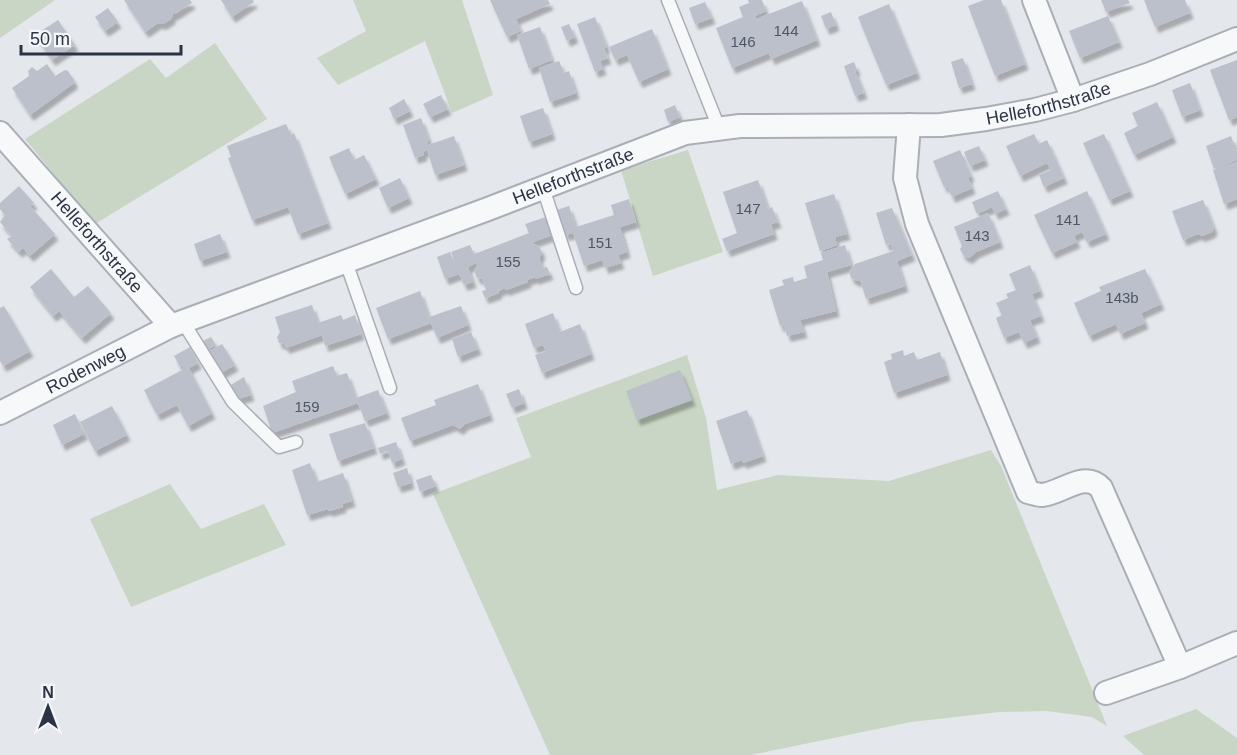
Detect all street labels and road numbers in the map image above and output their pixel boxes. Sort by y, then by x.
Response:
street label: Helleforthstraße [984,78,1113,129]
street label: Helleforthstraße [510,144,636,209]
street label: Helleforthstraße [47,188,147,297]
street label: Rodenweg [43,341,128,398]

